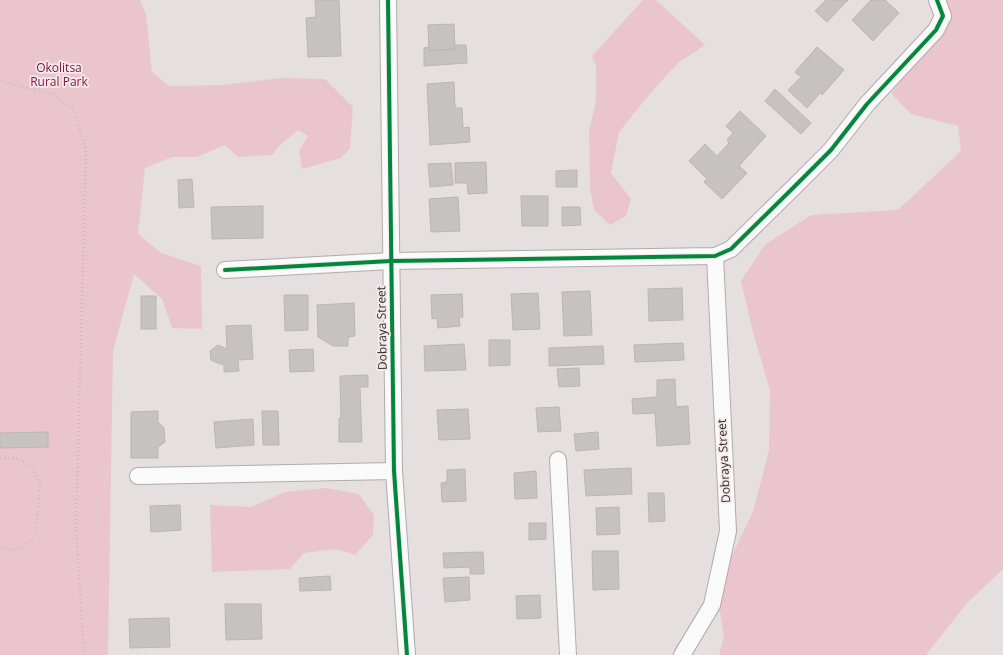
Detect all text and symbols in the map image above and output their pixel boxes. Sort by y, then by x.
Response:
park label: Okolitsa Rural Park [30,59,88,90]
street label: Dobraya Street [372,286,391,370]
street label: Dobraya Street [713,419,734,503]

